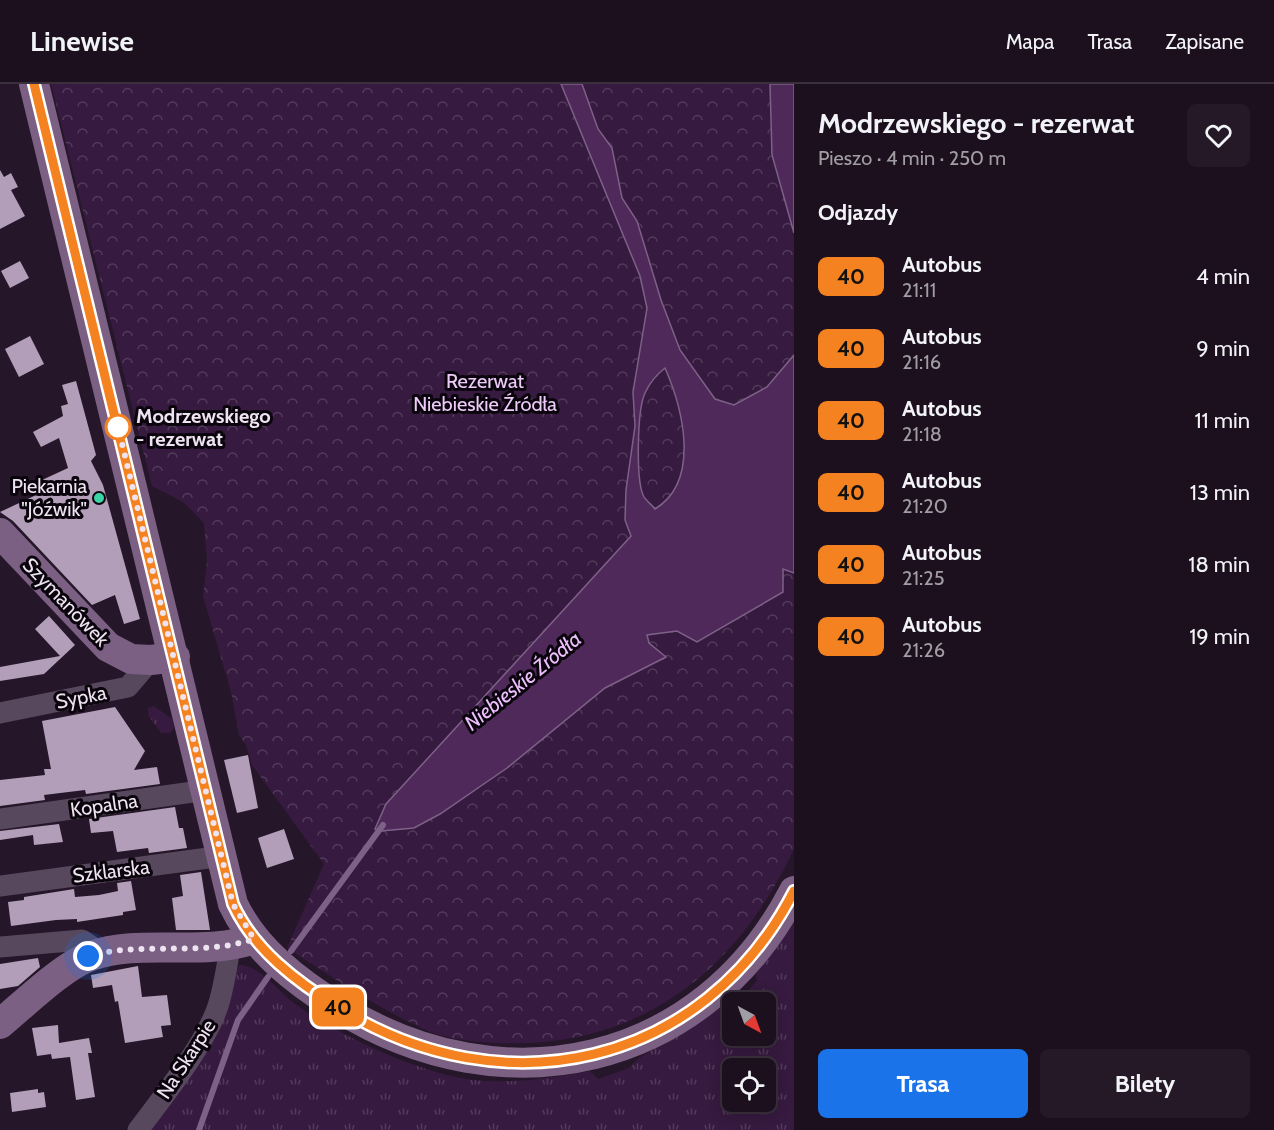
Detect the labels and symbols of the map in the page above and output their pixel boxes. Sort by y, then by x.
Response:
park label: Rezerwat Niebieskie Źródła [413,369,557,416]
place label: Modrzewskiego - rezerwat [136,404,271,451]
marker: Modrzewskiego - rezerwat [105,414,131,440]
place label: Piekarnia "Jóźwik" [11,474,87,521]
marker: Piekarnia "Jóźwik" [92,491,106,505]
street label: Szymanówek [18,553,114,651]
water label: Niebieskie Źródła [459,626,586,735]
street label: Sypka [54,680,109,714]
street label: Kopalna [69,788,140,822]
street label: Szklarska [71,854,151,888]
your location [73,941,103,971]
line badge: 40 [311,988,365,1026]
north arrow [722,992,776,1046]
street label: Na Skarpie [151,1015,221,1103]

